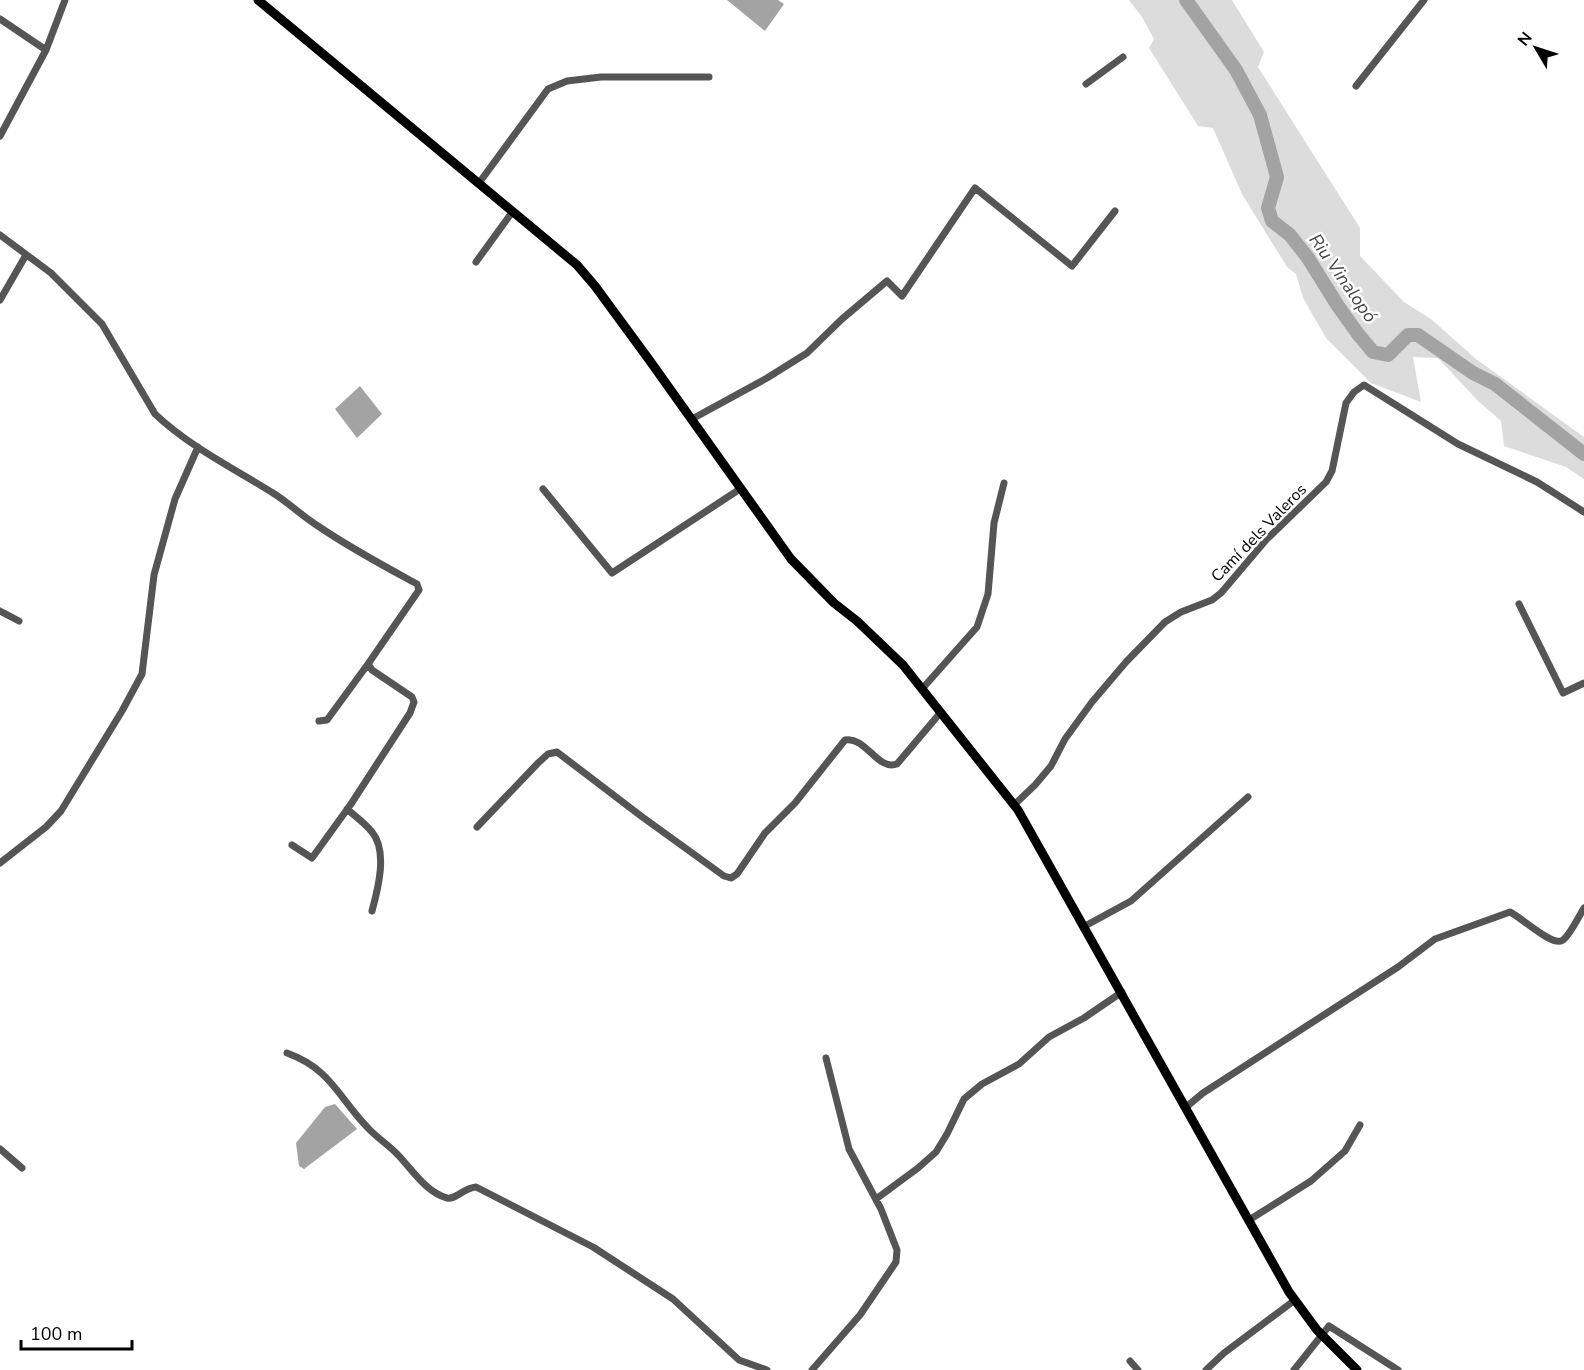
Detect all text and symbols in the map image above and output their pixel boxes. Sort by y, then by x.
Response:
north arrow [1506,18,1566,78]
text: N [1513,28,1537,51]
water label: Riu Vinalopó [1304,229,1382,327]
street label: Camí dels Valeros [1206,479,1312,587]
scale bar [21,1313,132,1351]
text: 100 m [30,1322,82,1346]

